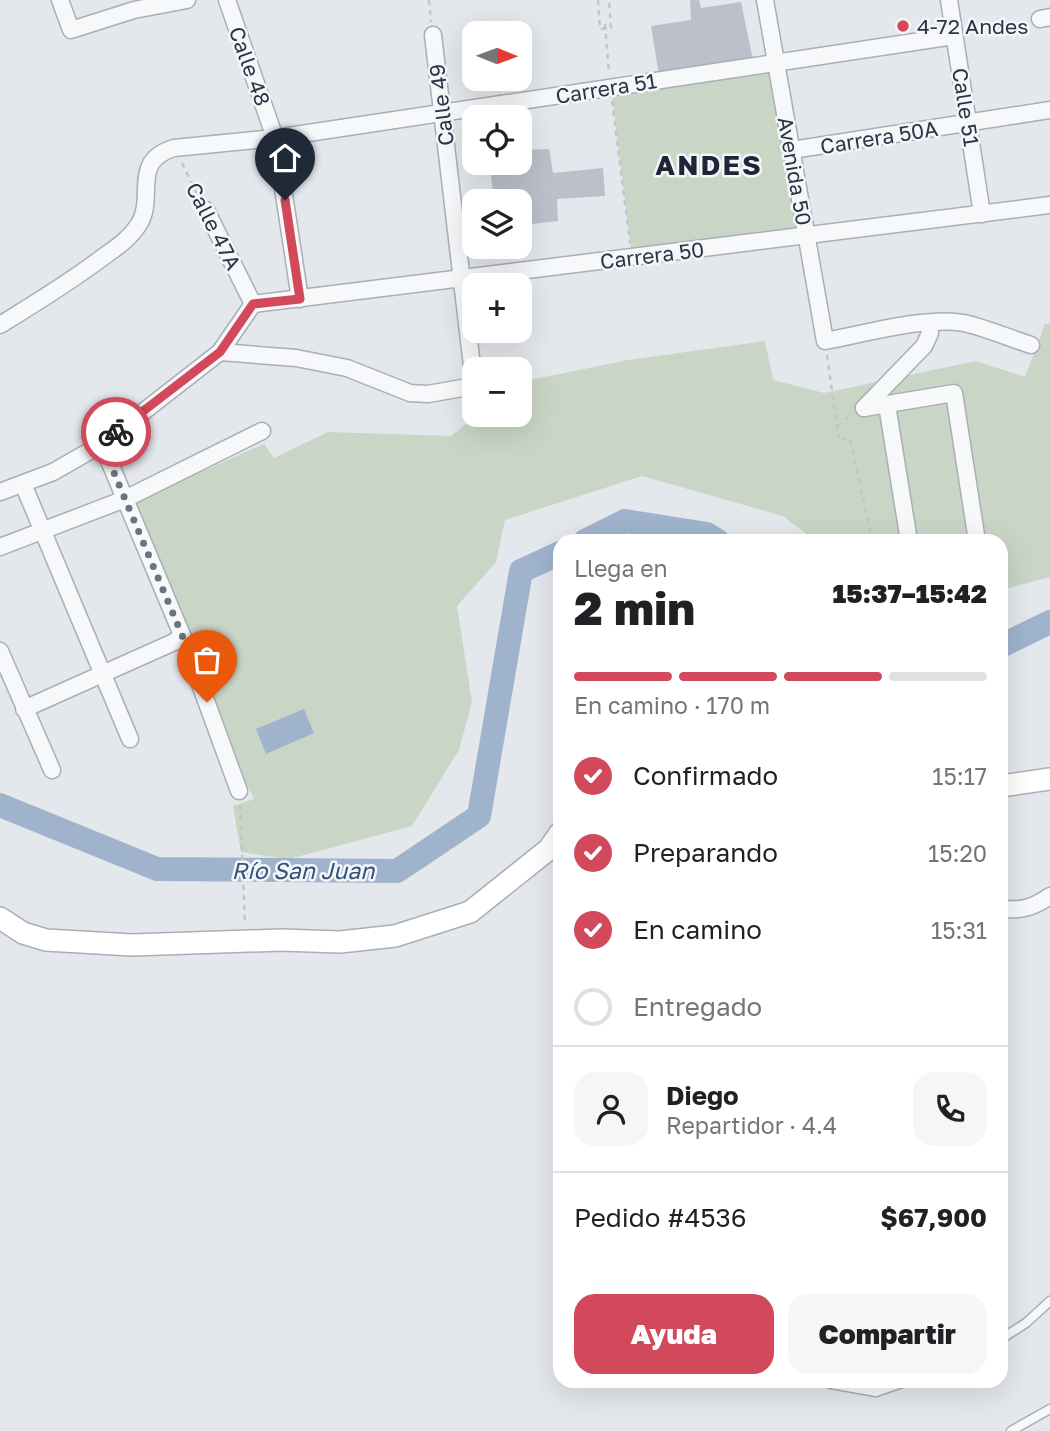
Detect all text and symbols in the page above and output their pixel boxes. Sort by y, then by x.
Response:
place label: 4-72 Andes [917,13,1028,39]
marker: 4-72 Andes [895,18,911,34]
north arrow [462,21,532,91]
map controls [462,21,532,427]
street label: Calle 48 [224,23,276,109]
street label: Calle 49 [423,63,459,147]
street label: Calle 51 [947,66,985,148]
street label: Carrera 51 [554,67,658,109]
button: locate [462,105,532,175]
street label: Avenida 50 [773,115,817,227]
street label: Carrera 50A [818,115,940,159]
pin [255,128,315,200]
icon: home [266,139,304,177]
district label: ANDES [655,148,763,181]
street label: Calle 47A [181,178,247,274]
button: layers [462,189,532,259]
street label: Carrera 50 [598,236,706,274]
button: + [462,273,532,343]
button: − [462,357,532,427]
courier [81,397,151,467]
icon: bike [97,413,135,451]
text: Llega en [574,554,668,582]
text: 15:37–15:42 [832,578,987,609]
text: 2 min [574,580,695,635]
pin [177,630,237,702]
icon: bag [188,641,226,679]
text: En camino · 170 m [574,691,770,719]
icon: check [574,757,612,795]
text: Confirmado [633,760,778,791]
text: 15:17 [932,762,987,790]
icon: check [574,834,612,872]
text: Preparando [633,837,778,868]
text: 15:20 [928,839,987,867]
water label: Río San Juan [232,856,375,884]
icon: check [574,911,612,949]
text: En camino [633,914,762,945]
text: 15:31 [931,916,987,944]
text: Entregado [633,991,762,1022]
button: person [574,1072,648,1146]
button: phone [913,1072,987,1146]
text: Diego [666,1080,739,1111]
text: Repartidor · 4.4 [666,1111,837,1139]
text: Pedido #4536 [574,1202,746,1233]
text: $67,900 [880,1202,987,1233]
button: Ayuda [574,1294,774,1374]
button: Compartir [788,1294,987,1374]

